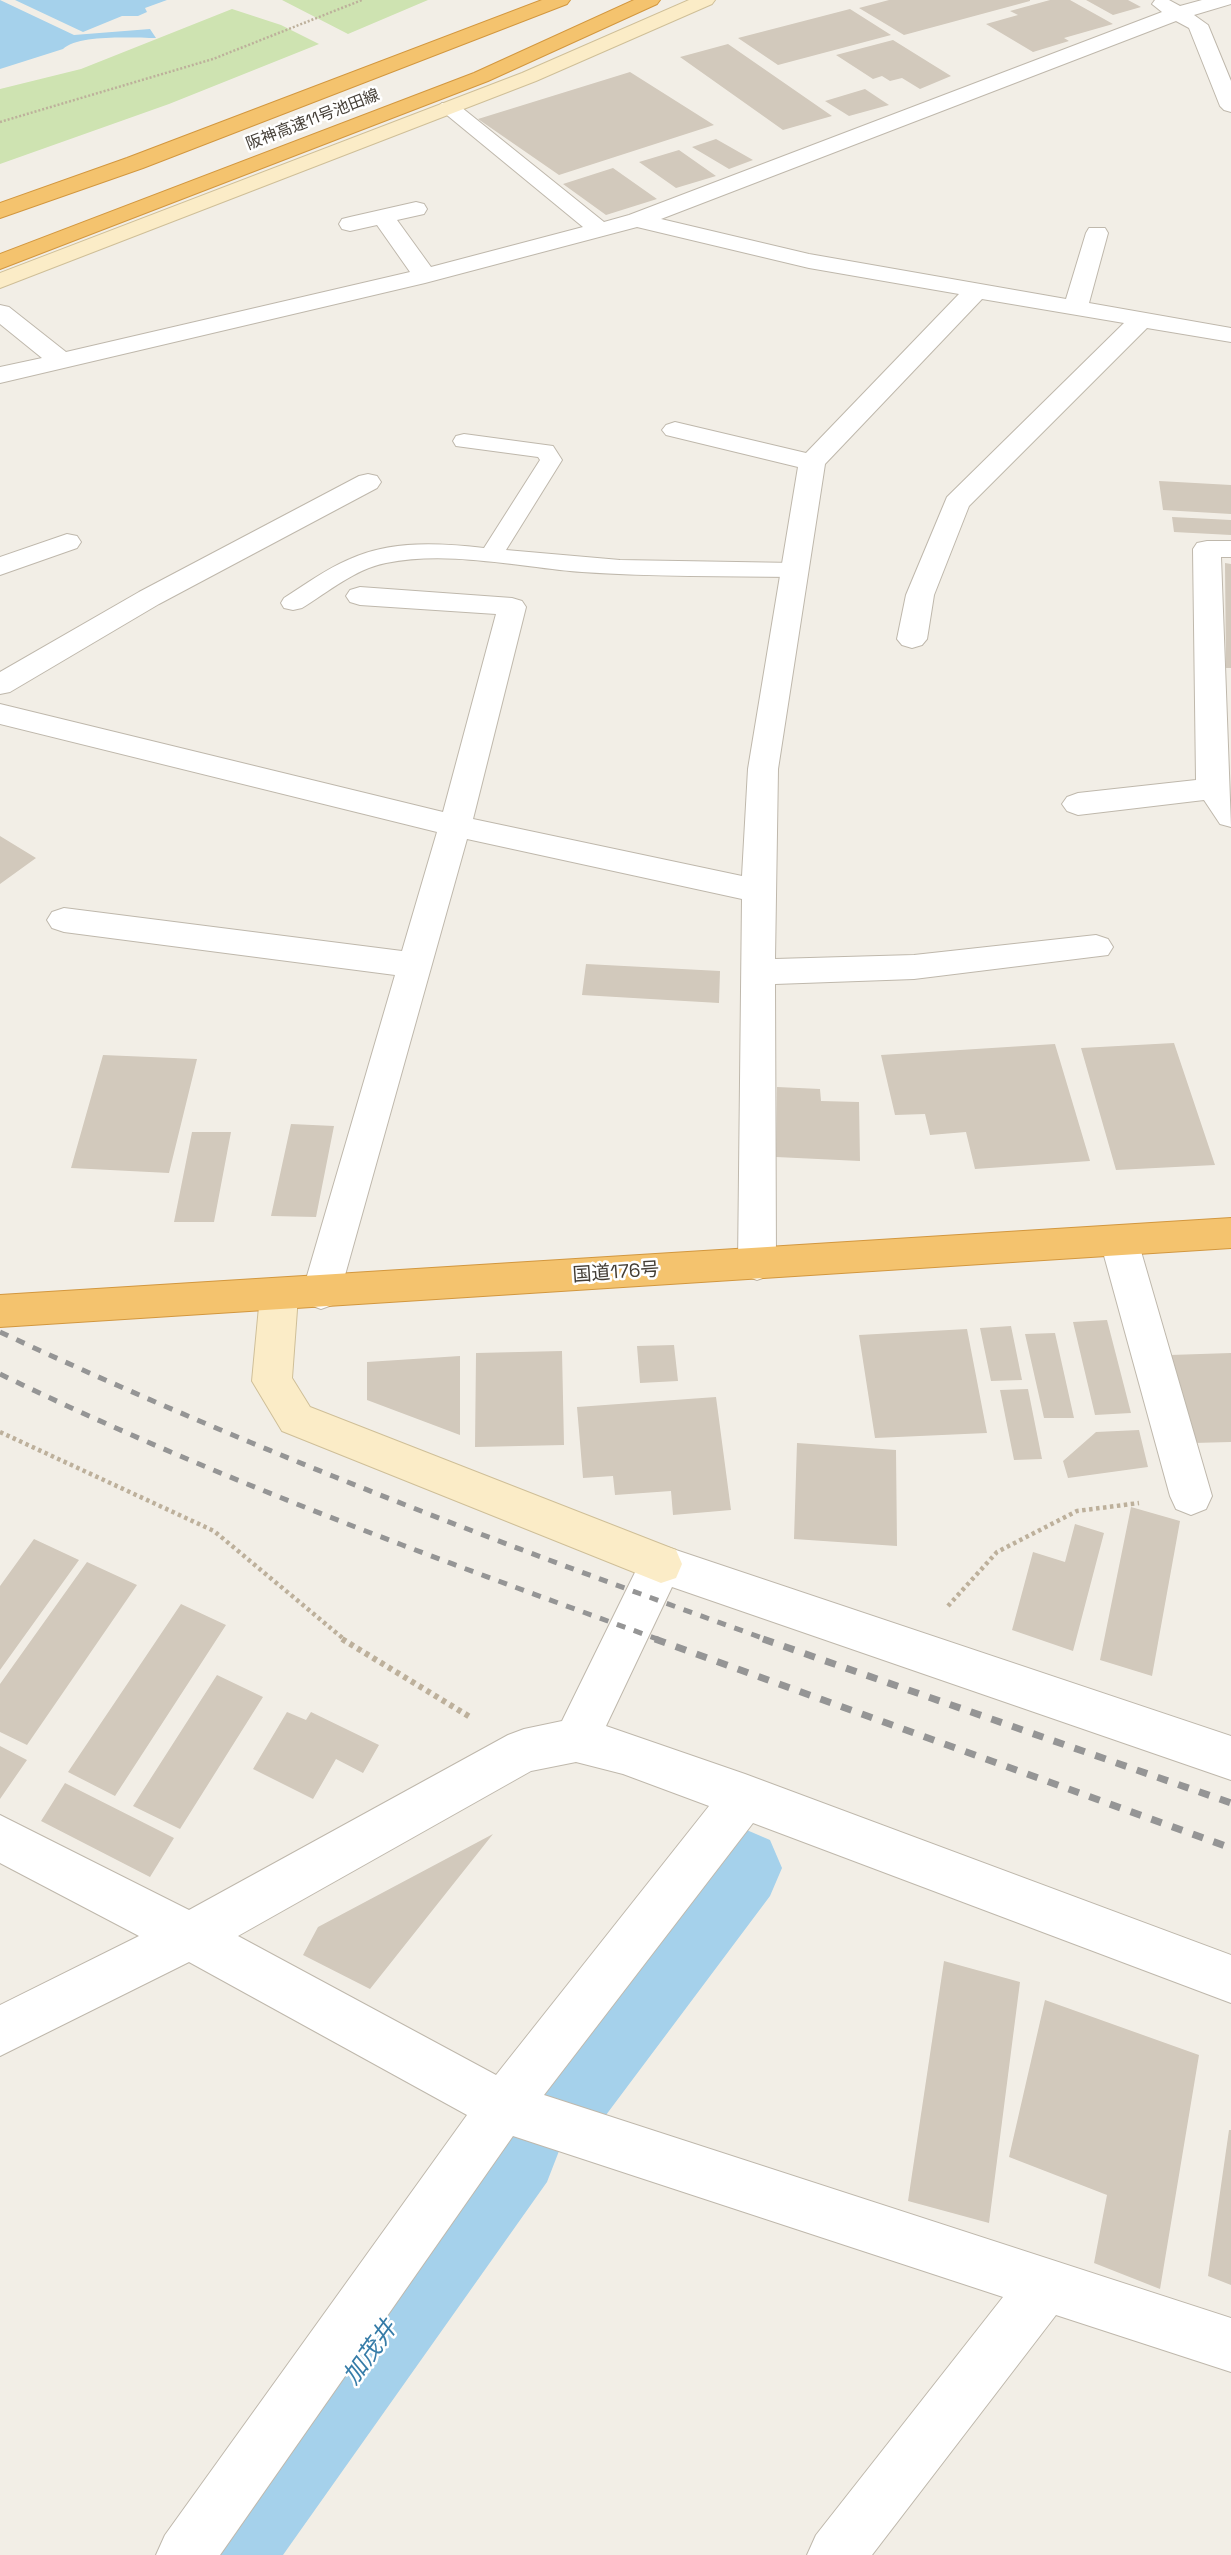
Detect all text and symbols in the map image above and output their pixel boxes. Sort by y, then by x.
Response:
street label: 阪神高速11号池田線 [244,86,382,154]
street label: 国道176号 [572,1259,660,1287]
water label: 加茂井 [338,2315,404,2391]

